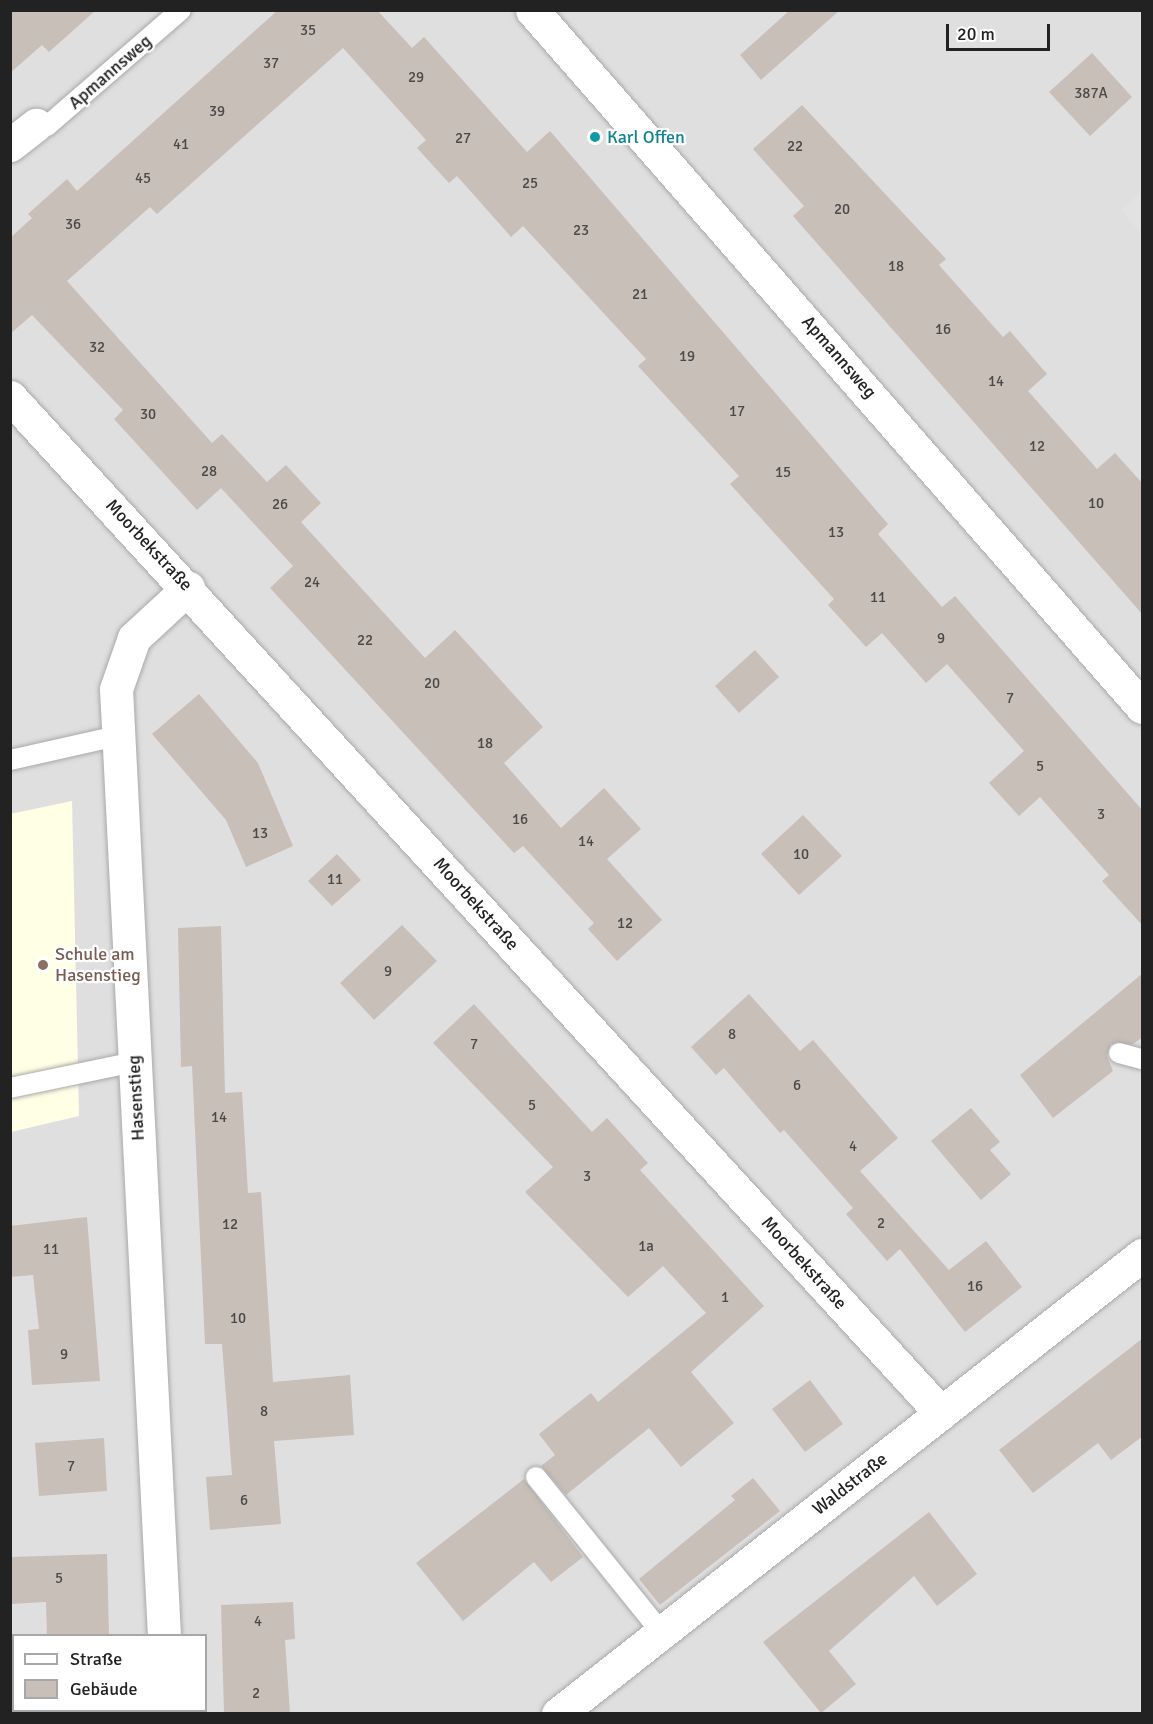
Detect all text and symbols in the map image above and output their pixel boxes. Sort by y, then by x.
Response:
scale bar [949,12,1052,50]
house number: 35 [300,22,316,40]
text: 20 m [957,23,995,45]
street label: Apmannsweg [64,30,156,114]
house number: 37 [263,55,279,73]
house number: 29 [408,69,424,87]
house number: 387A [1074,85,1108,103]
house number: 39 [209,103,225,121]
place label: Karl Offen [607,126,685,148]
house number: 27 [455,130,471,148]
marker: Karl Offen [588,130,602,144]
house number: 41 [173,136,189,154]
house number: 22 [787,138,803,156]
house number: 45 [135,170,151,188]
house number: 25 [522,175,538,193]
house number: 20 [834,201,850,219]
house number: 36 [65,216,81,234]
house number: 23 [573,222,589,240]
house number: 18 [888,258,904,276]
house number: 21 [632,286,648,304]
street label: Apmannsweg [797,311,881,403]
house number: 16 [935,321,951,339]
house number: 32 [89,339,105,357]
house number: 19 [679,348,695,366]
house number: 14 [988,373,1004,391]
house number: 17 [729,403,745,421]
house number: 30 [140,406,156,424]
house number: 12 [1029,438,1045,456]
house number: 28 [201,463,217,481]
house number: 15 [775,464,791,482]
street label: Moorbekstraße [101,495,197,595]
house number: 10 [1088,495,1104,513]
house number: 26 [272,496,288,514]
house number: 13 [828,524,844,542]
house number: 24 [304,574,320,592]
house number: 11 [870,589,886,607]
house number: 9 [937,630,945,648]
house number: 22 [357,632,373,650]
house number: 20 [424,675,440,693]
house number: 7 [1006,690,1014,708]
house number: 18 [477,735,493,753]
house number: 5 [1036,758,1044,776]
house number: 3 [1097,806,1105,824]
house number: 16 [512,811,528,829]
house number: 13 [252,825,268,843]
house number: 14 [578,833,594,851]
house number: 10 [793,846,809,864]
street label: Moorbekstraße [429,853,523,955]
house number: 11 [327,871,343,889]
house number: 12 [617,915,633,933]
place label: Schule am Hasenstieg [55,944,141,986]
marker: Schule am Hasenstieg [36,958,50,972]
house number: 9 [384,963,392,981]
house number: 8 [728,1026,736,1044]
house number: 7 [470,1036,478,1054]
street label: Hasenstieg [123,1055,149,1141]
house number: 6 [793,1077,801,1095]
house number: 5 [528,1097,536,1115]
house number: 14 [211,1109,227,1127]
house number: 4 [849,1138,857,1156]
house number: 3 [583,1168,591,1186]
street label: Moorbekstraße [757,1212,851,1314]
house number: 2 [877,1215,885,1233]
house number: 12 [222,1216,238,1234]
house number: 1a [638,1238,654,1256]
house number: 11 [43,1241,59,1259]
house number: 16 [967,1278,983,1296]
house number: 1 [721,1289,729,1307]
house number: 10 [230,1310,246,1328]
house number: 9 [60,1346,68,1364]
house number: 8 [260,1403,268,1421]
street label: Waldstraße [808,1448,892,1520]
house number: 7 [67,1458,75,1476]
house number: 6 [240,1492,248,1510]
house number: 5 [55,1570,63,1588]
house number: 4 [254,1613,262,1631]
legend [12,1634,207,1712]
text: Straße [70,1648,122,1670]
text: Gebäude [70,1678,138,1700]
house number: 2 [252,1685,260,1703]

